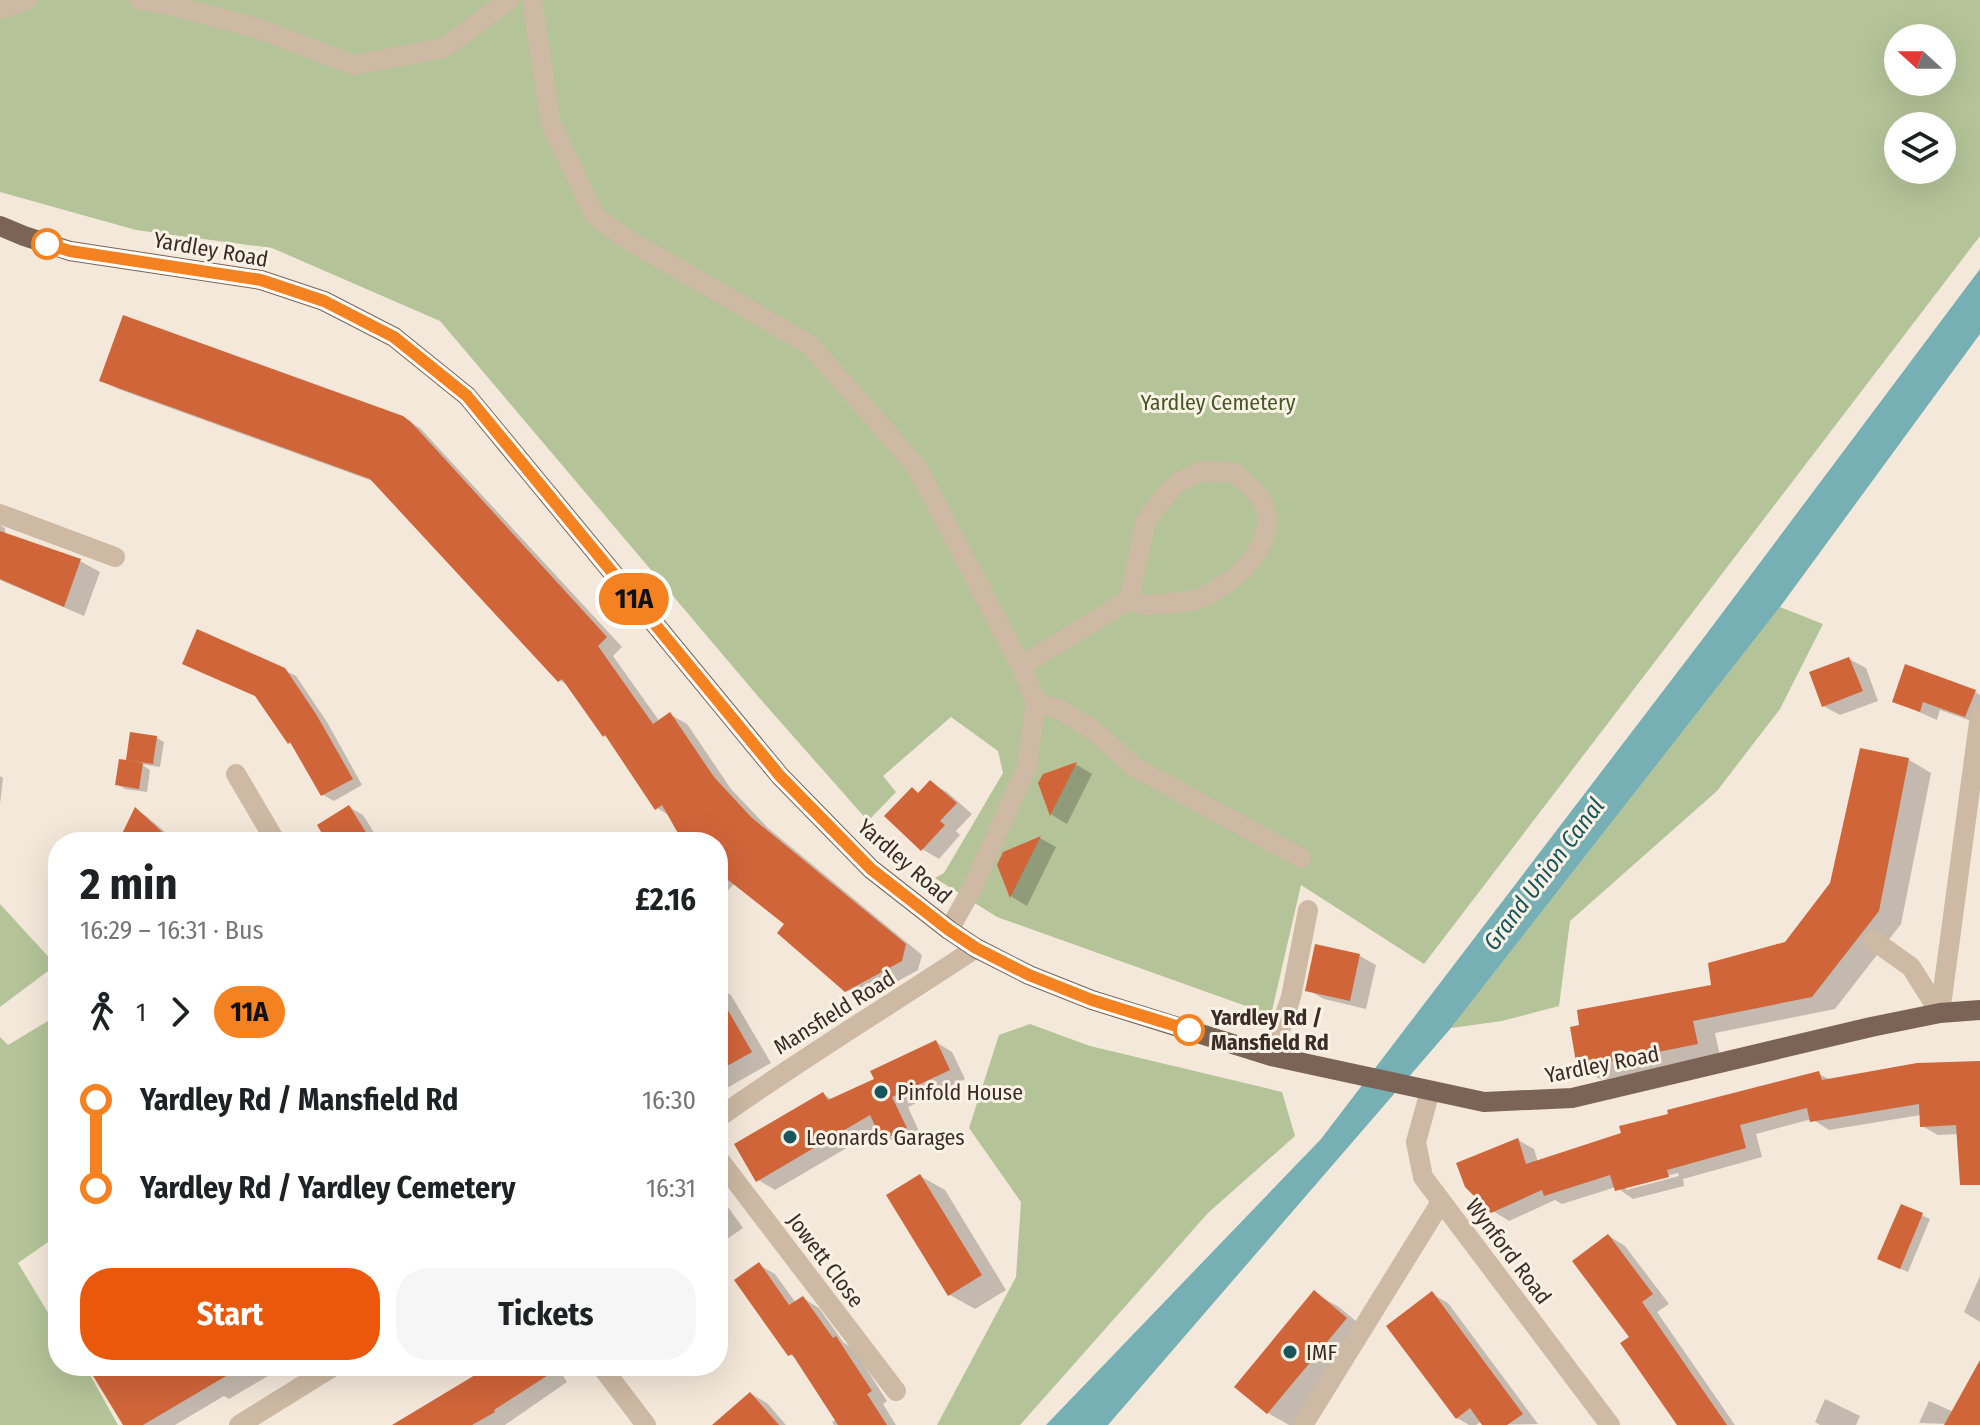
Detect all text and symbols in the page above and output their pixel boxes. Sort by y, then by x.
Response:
north arrow [1884,24,1956,96]
map controls [1884,24,1956,184]
button: layers [1884,112,1956,184]
street label: Yardley Road [151,226,270,273]
unlabelled marker [32,229,62,259]
park label: Yardley Cemetery [1141,389,1296,416]
line badge: 11A [588,573,680,625]
text: 11A [615,582,653,615]
water label: Grand Union Canal [1478,792,1610,956]
street label: Yardley Road [852,813,957,910]
text: 2 min [80,858,178,911]
text: £2.16 [635,882,696,918]
text: 16:29 – 16:31 · Bus [80,915,264,946]
street label: Mansfield Road [769,964,900,1060]
icon: walk [80,990,124,1034]
icon: forward [158,990,202,1034]
text: 11A [230,995,269,1028]
text: 1 [136,997,146,1028]
place label: Yardley Rd / Mansfield Rd [1210,1004,1329,1056]
marker: Yardley Rd / Mansfield Rd [1174,1015,1204,1045]
street label: Yardley Road [1543,1040,1662,1089]
place label: Pinfold House [897,1079,1023,1106]
text: Yardley Rd / Mansfield Rd [140,1082,458,1118]
marker: Pinfold House [872,1083,890,1101]
text: 16:30 [642,1085,696,1116]
place label: Leonards Garages [806,1124,965,1151]
marker: Leonards Garages [781,1128,799,1146]
text: Yardley Rd / Yardley Cemetery [140,1170,515,1206]
text: 16:31 [646,1173,696,1204]
street label: Wynford Road [1460,1193,1557,1310]
street label: Jowett Close [781,1208,870,1313]
button: Start [80,1268,380,1360]
button: Tickets [396,1268,696,1360]
place label: IMF [1306,1339,1337,1366]
marker: IMF [1281,1343,1299,1361]

